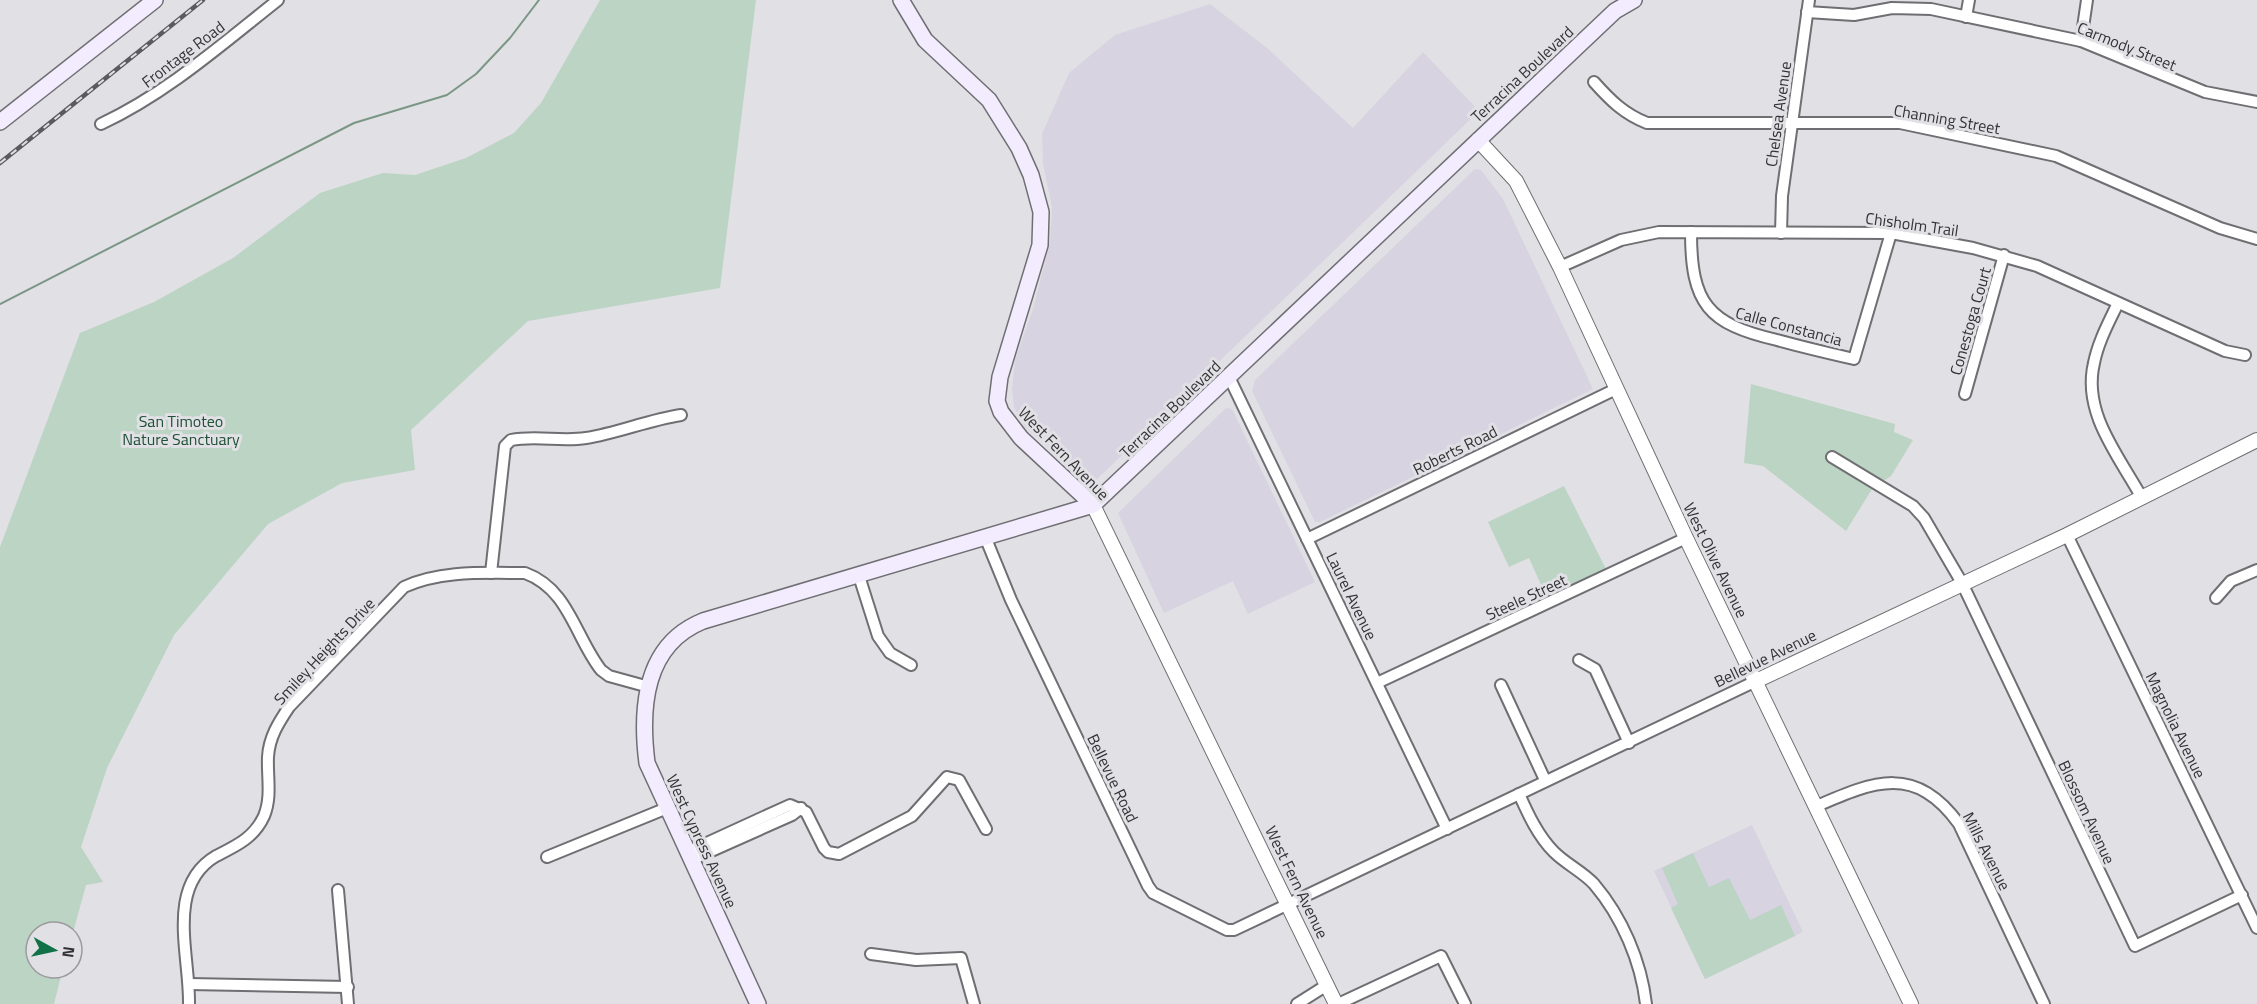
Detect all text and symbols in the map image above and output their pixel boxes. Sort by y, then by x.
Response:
street label: Frontage Road [136,15,230,93]
street label: Carmody Street [2074,15,2181,77]
street label: Terracina Boulevard [1465,20,1579,128]
street label: Chelsea Avenue [1759,60,1797,168]
street label: Channing Street [1892,98,2002,140]
street label: Chisholm Trail [1864,206,1960,242]
street label: Conestoga Court [1943,264,1997,378]
street label: Calle Constancia [1733,300,1845,352]
street label: Terracina Boulevard [1114,354,1226,464]
street label: West Fern Avenue [1013,401,1115,505]
park label: San Timoteo Nature Sanctuary [122,409,240,451]
street label: Roberts Road [1409,419,1501,481]
street label: West Olive Avenue [1678,498,1754,622]
street label: Laurel Avenue [1320,548,1384,644]
street label: Steele Street [1482,568,1571,626]
street label: Smiley Heights Drive [268,592,380,710]
street label: Bellevue Avenue [1710,623,1820,693]
street label: Magnolia Avenue [2140,668,2212,782]
street label: Bellevue Road [1081,730,1145,826]
street label: Blossom Avenue [2052,756,2122,868]
street label: West Cypress Avenue [660,770,744,912]
street label: Mills Avenue [1957,808,2017,894]
street label: West Fern Avenue [1259,822,1335,942]
north arrow [24,920,84,980]
text: N [56,945,82,959]

